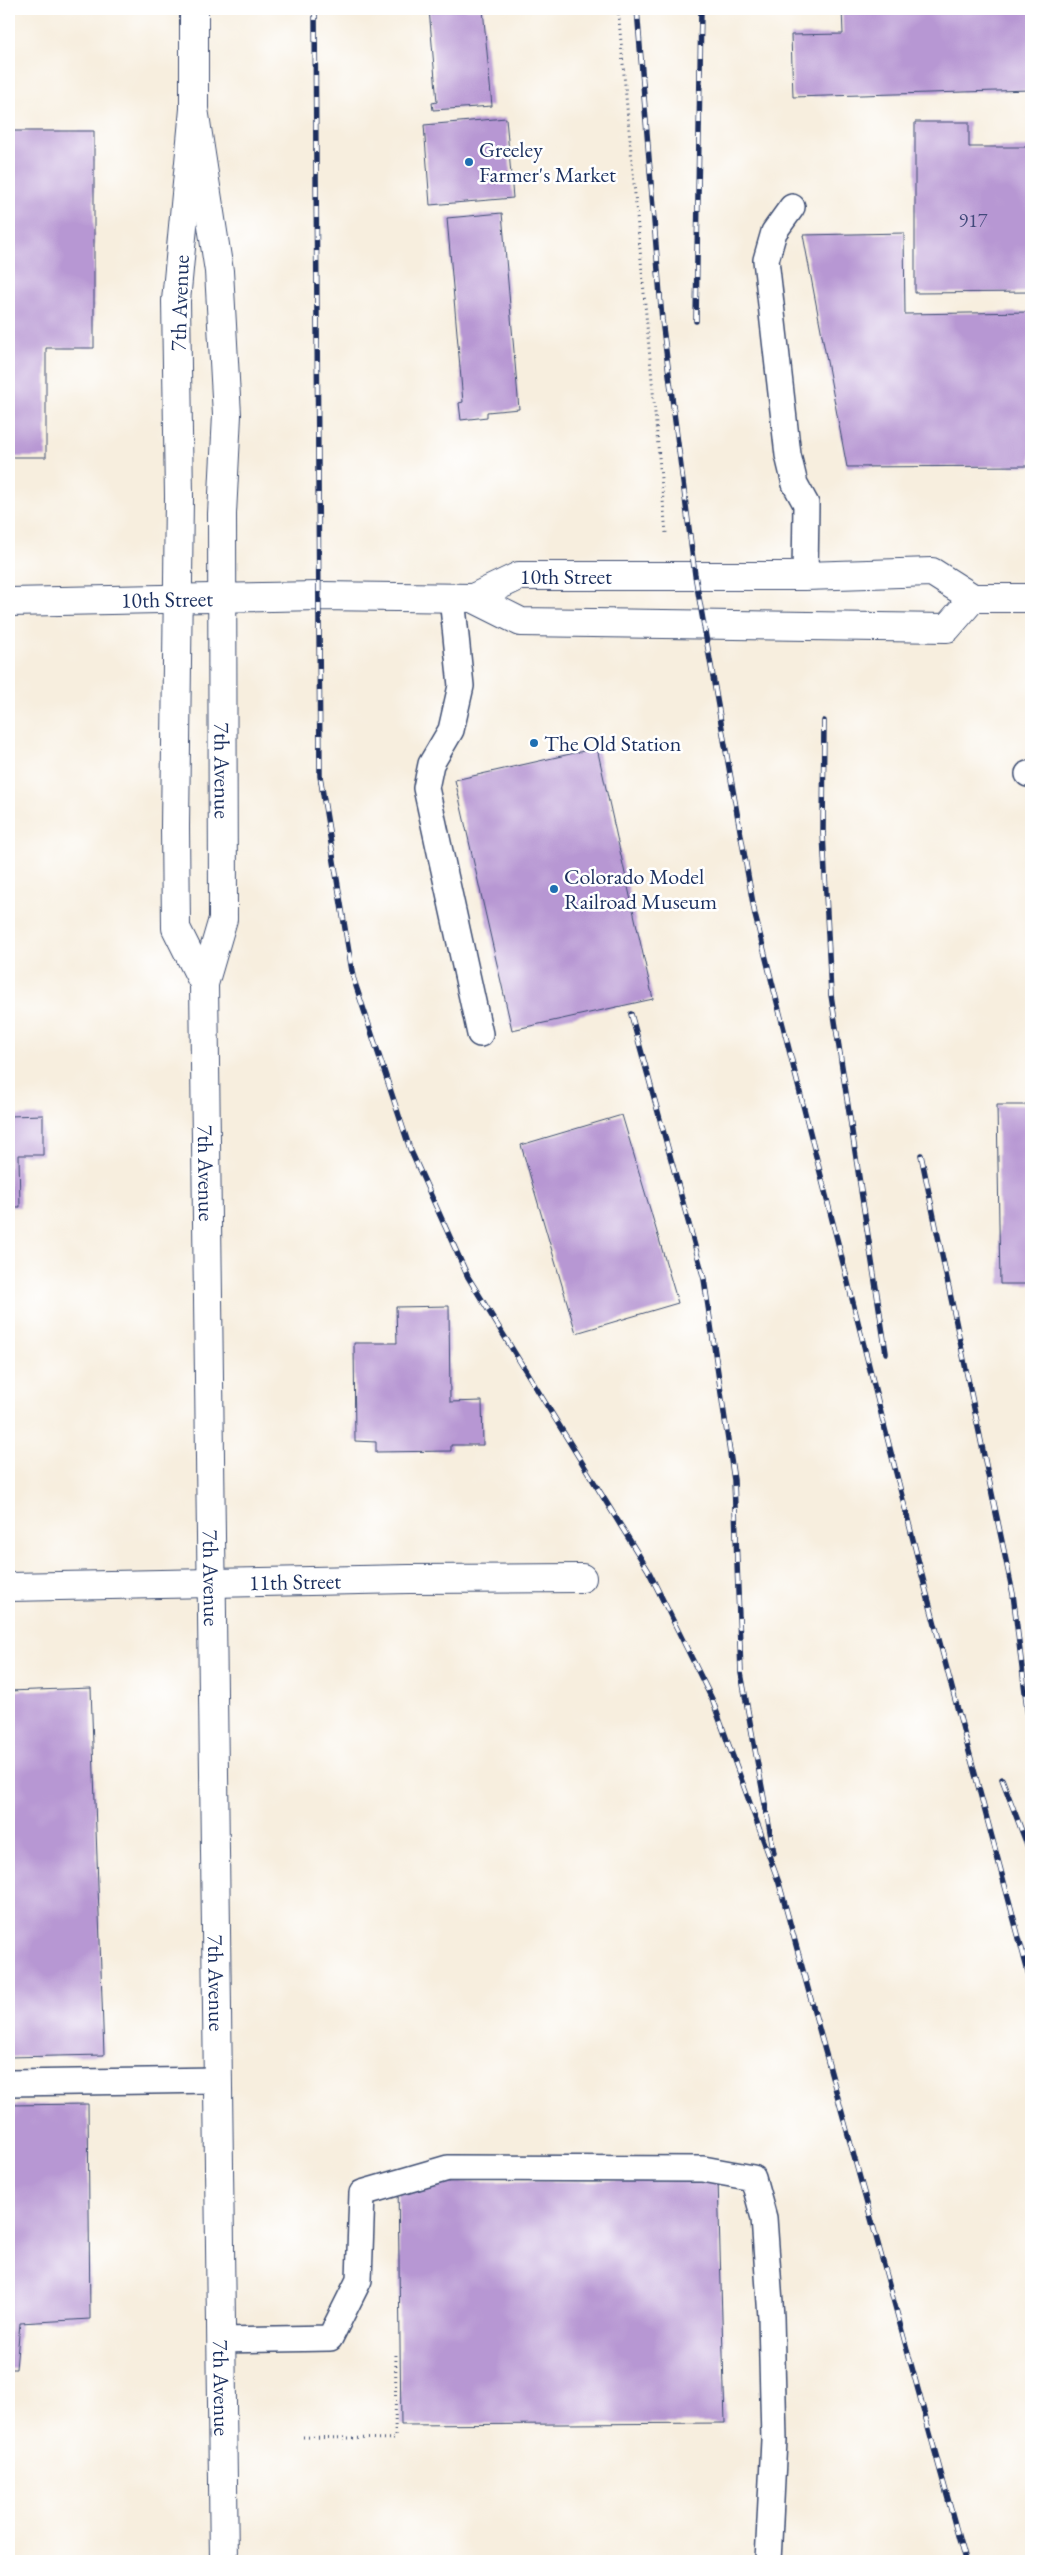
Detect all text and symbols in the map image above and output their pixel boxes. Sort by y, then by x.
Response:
place label: Greeley Farmer's Market [479,135,616,189]
marker: Greeley Farmer's Market [463,156,475,168]
house number: 917 [959,207,988,233]
street label: 7th Avenue [163,254,196,352]
street label: 10th Street [520,562,612,591]
street label: 10th Street [121,584,213,615]
street label: 7th Avenue [208,722,237,819]
place label: The Old Station [544,729,682,758]
marker: The Old Station [528,737,540,749]
place label: Colorado Model Railroad Museum [564,862,717,916]
marker: Colorado Model Railroad Museum [548,883,560,895]
street label: 7th Avenue [191,1125,221,1222]
street label: 7th Avenue [196,1530,226,1627]
street label: 11th Street [249,1566,341,1597]
street label: 7th Avenue [201,1935,231,2032]
street label: 7th Avenue [206,2340,236,2437]

